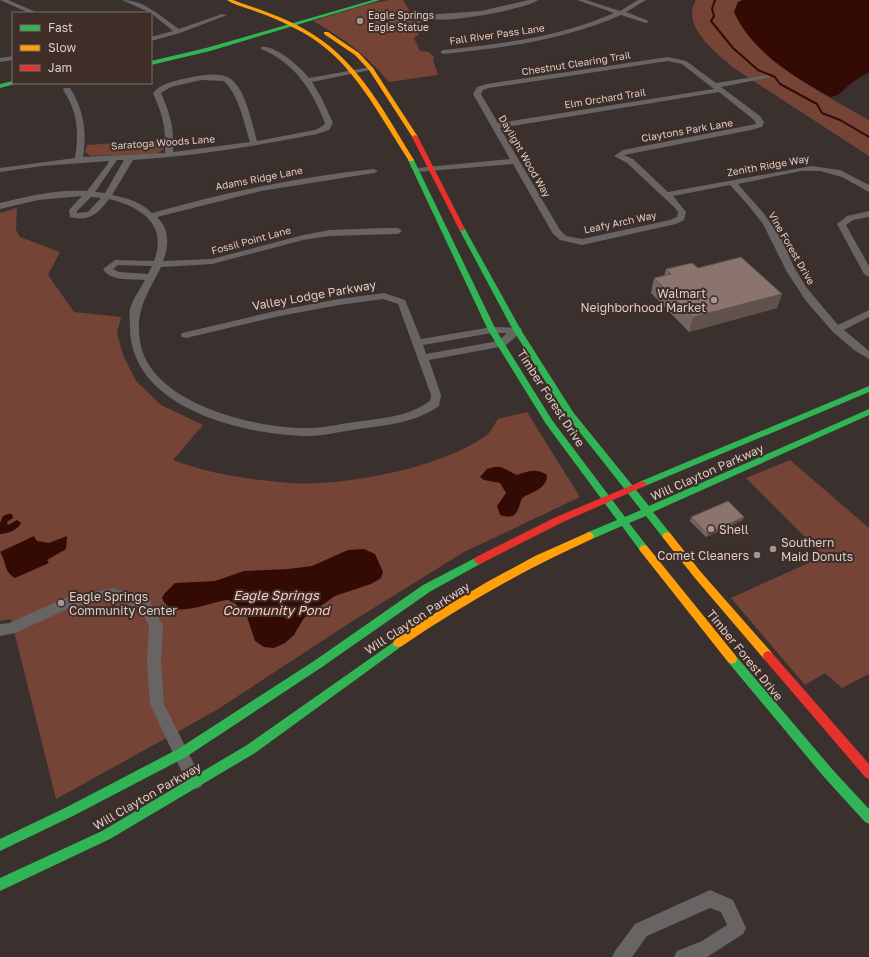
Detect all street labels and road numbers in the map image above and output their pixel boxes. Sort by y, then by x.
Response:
street label: Fall River Pass Lane [449,21,546,47]
street label: Chestnut Clearing Trail [521,48,631,78]
street label: Elm Orchard Trail [563,86,647,110]
street label: Daylight Wood Way [497,113,554,199]
street label: Claytons Park Lane [640,116,734,144]
street label: Saratoga Woods Lane [111,132,216,152]
street label: Zenith Ridge Way [726,152,811,178]
street label: Adams Ridge Lane [214,164,304,192]
street label: Leafy Arch Way [583,208,658,236]
street label: Vine Forest Drive [766,210,818,287]
street label: Fossil Point Lane [210,224,292,256]
street label: Valley Lodge Parkway [251,277,377,313]
street label: Timber Forest Drive [514,347,588,449]
street label: Will Clayton Parkway [648,440,766,504]
street label: Will Clayton Parkway [362,578,473,658]
street label: Timber Forest Drive [704,606,786,704]
street label: Will Clayton Parkway [90,759,204,833]

